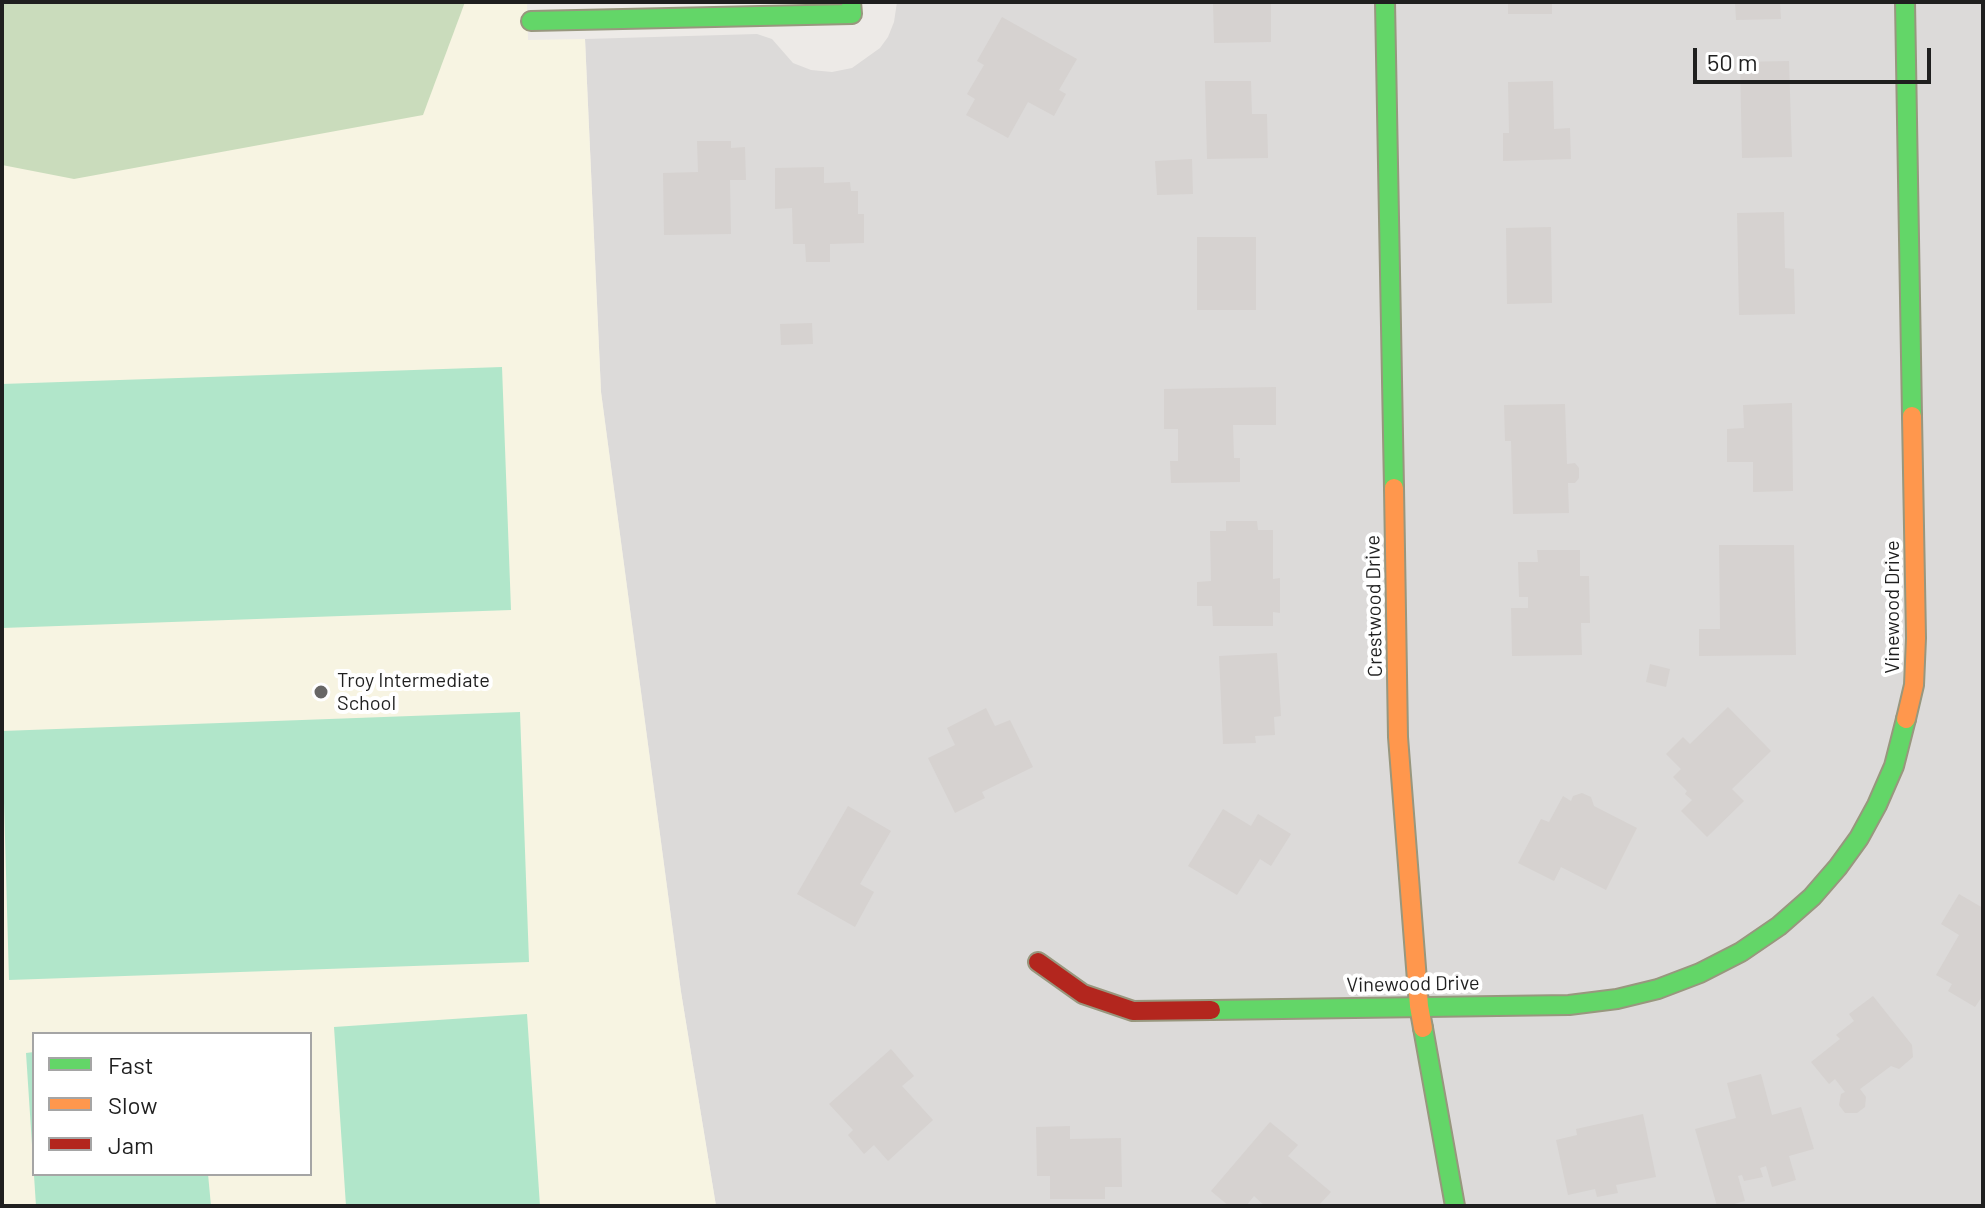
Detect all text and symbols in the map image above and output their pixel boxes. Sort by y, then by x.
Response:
scale bar [1697,32,1935,82]
text: 50 m [1707,47,1758,76]
street label: Crestwood Drive [1361,535,1387,677]
street label: Vinewood Drive [1880,540,1904,674]
place label: Troy Intermediate School [337,668,490,715]
marker: Troy Intermediate School [312,683,330,701]
street label: Vinewood Drive [1346,971,1480,997]
legend [32,1032,312,1176]
text: Fast [108,1050,153,1079]
text: Slow [108,1090,157,1119]
text: Jam [108,1130,154,1159]

